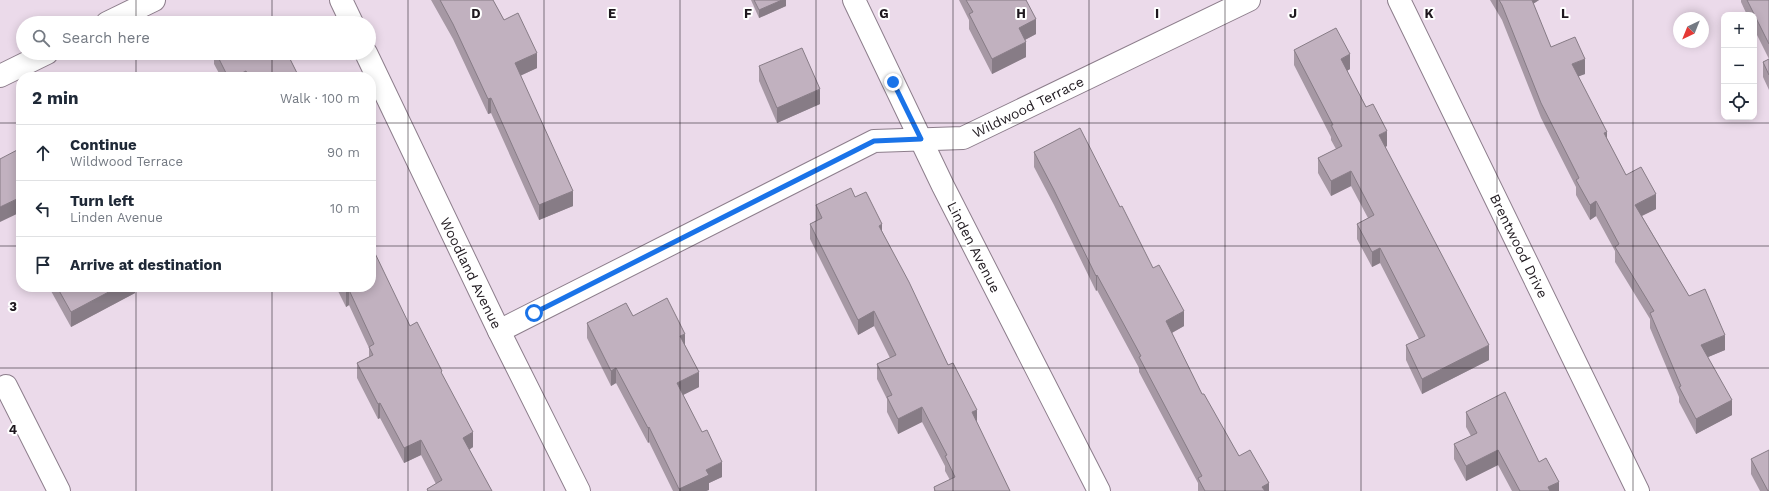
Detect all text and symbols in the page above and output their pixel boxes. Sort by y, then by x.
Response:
text: D [471,6,481,21]
text: E [608,6,616,21]
text: F [744,6,752,21]
text: G [879,6,889,21]
text: H [1016,6,1026,21]
text: I [1155,6,1159,21]
text: J [1289,6,1297,21]
text: K [1424,6,1434,21]
text: L [1561,6,1569,21]
north arrow [1673,12,1709,48]
map controls [1721,12,1757,120]
button: + [1721,12,1757,48]
search box [16,16,376,60]
icon: search [30,27,52,49]
text: Search here [62,29,150,47]
button: − [1721,48,1757,84]
route end [884,73,902,91]
street label: Wildwood Terrace [970,73,1086,141]
button: locate [1721,84,1757,120]
text: 2 min [32,88,78,108]
text: Walk · 100 m [280,91,360,106]
text: Continue [70,136,137,154]
icon: ahead [32,142,54,164]
text: 90 m [327,145,360,160]
text: Wildwood Terrace [70,154,183,169]
street label: Brentwood Drive [1487,191,1551,301]
text: Turn left [70,192,134,210]
icon: left [32,198,54,220]
street label: Linden Avenue [944,199,1004,295]
text: 10 m [330,201,360,216]
text: Linden Avenue [70,210,163,225]
street label: Woodland Avenue [437,215,505,331]
icon: arrive [32,254,54,276]
text: Arrive at destination [70,256,222,274]
text: 3 [9,299,17,314]
route start [525,304,543,322]
text: 4 [9,422,18,437]

